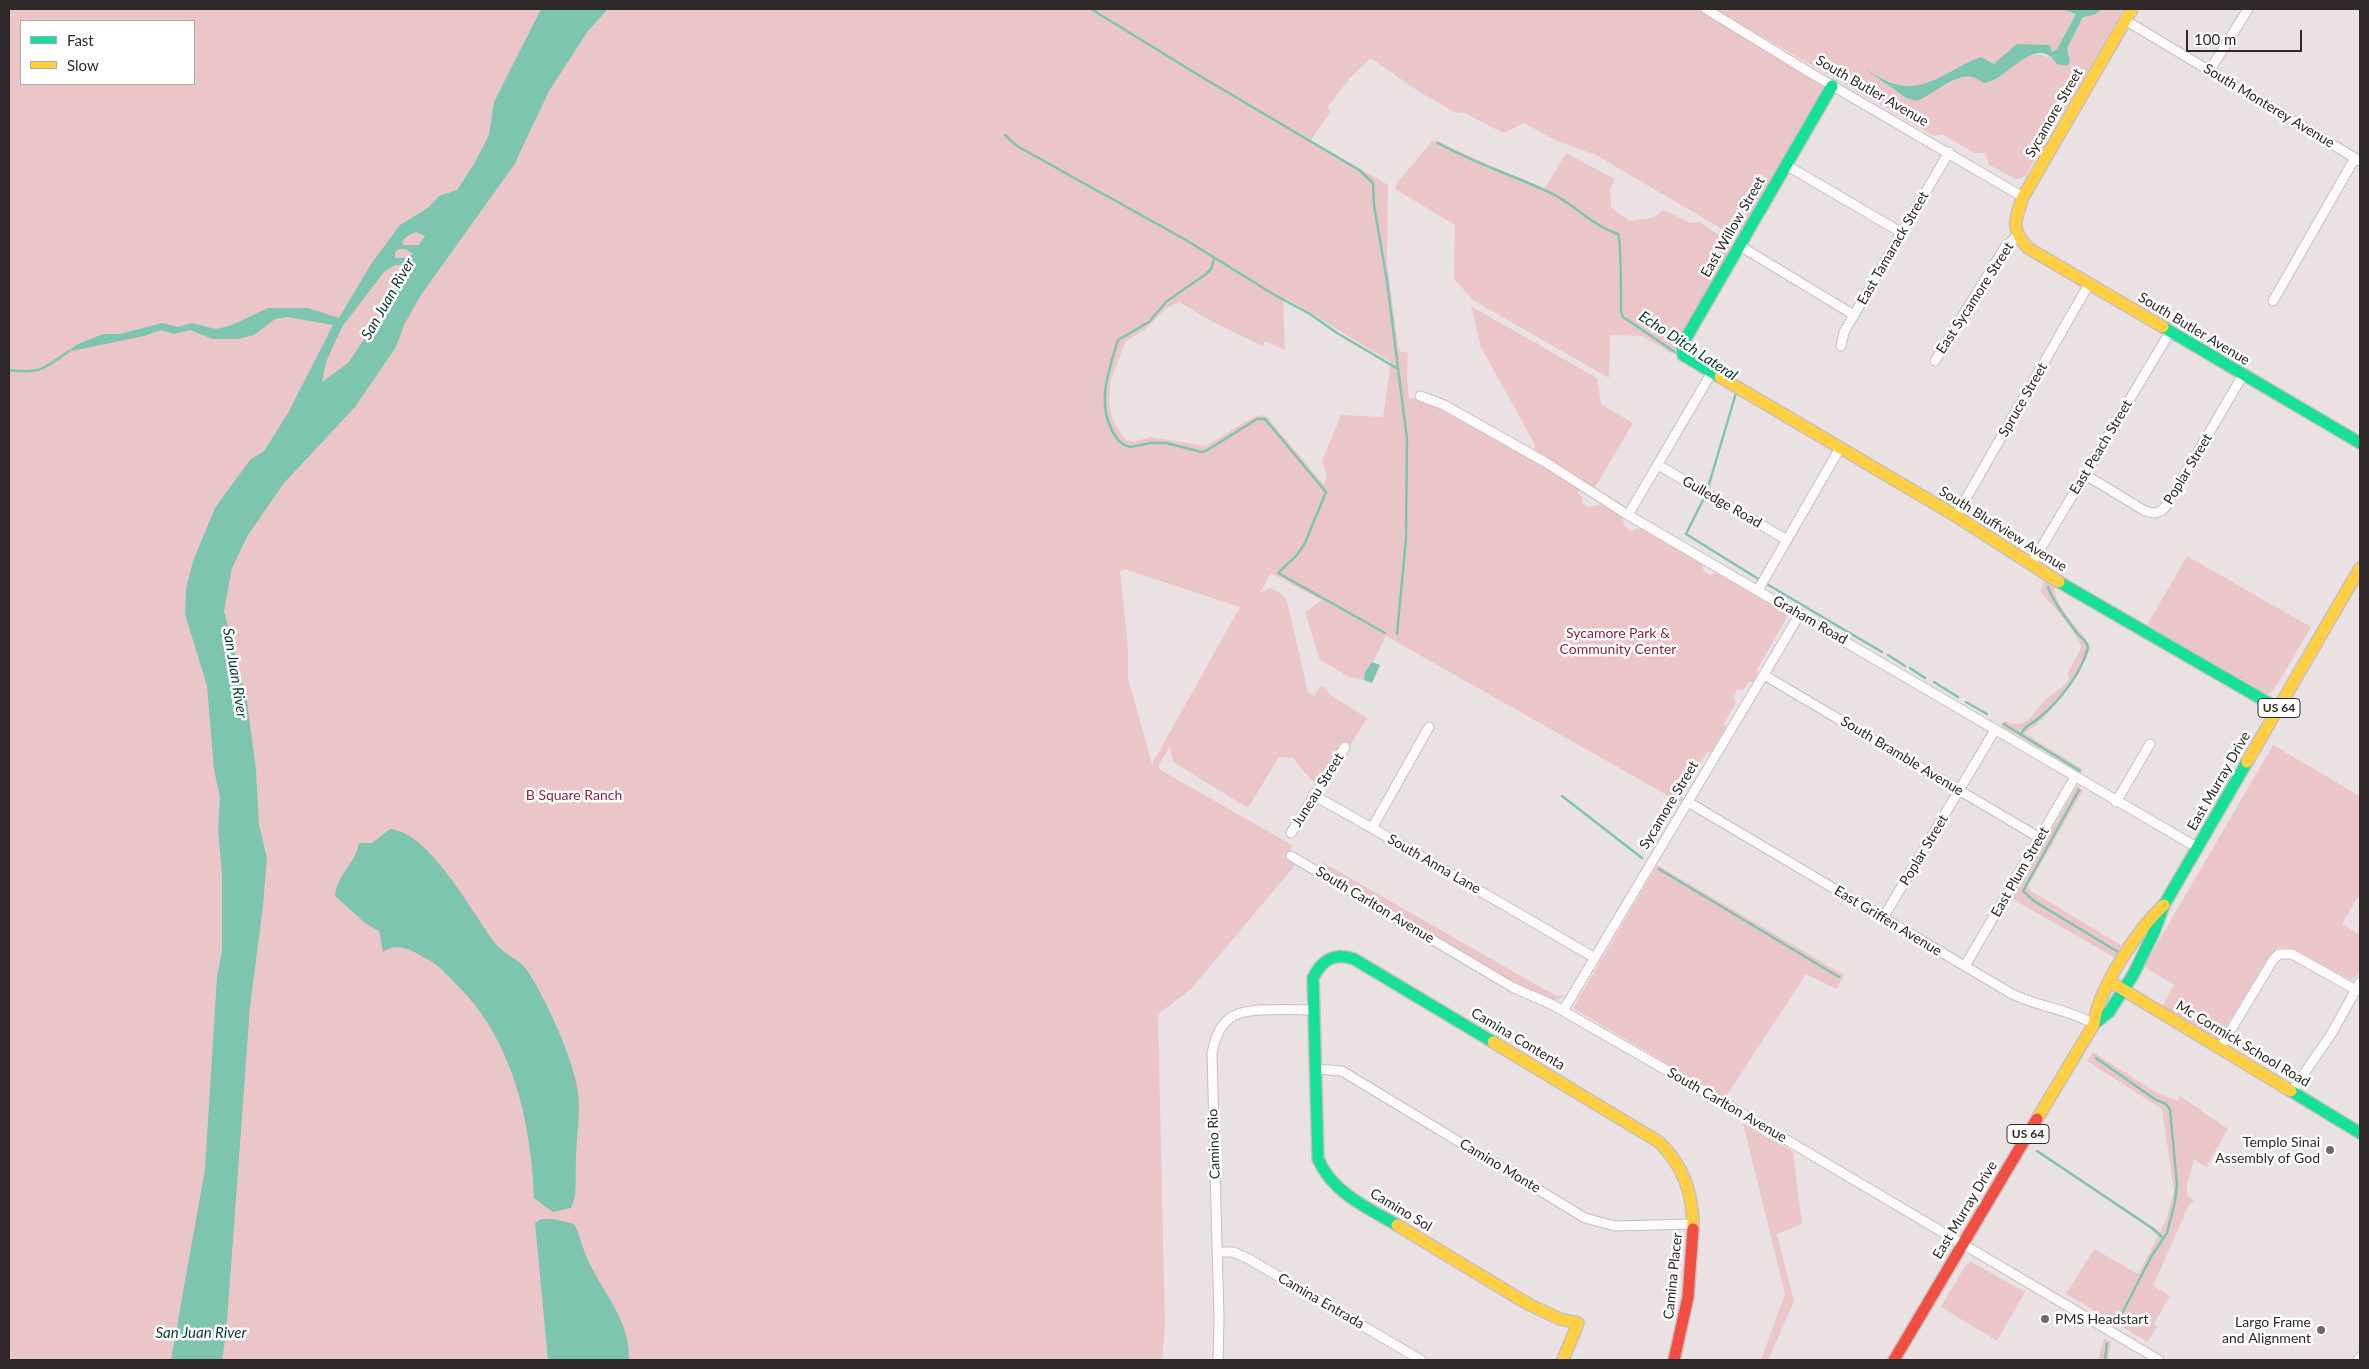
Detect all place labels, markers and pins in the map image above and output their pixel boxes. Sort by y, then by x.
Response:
place label: Templo Sinai Assembly of God [2215,1134,2320,1166]
marker: Templo Sinai Assembly of God [2324,1144,2336,1156]
place label: PMS Headstart [2055,1311,2148,1327]
marker: PMS Headstart [2039,1313,2051,1325]
place label: Largo Frame and Alignment [2222,1314,2311,1346]
marker: Largo Frame and Alignment [2315,1324,2327,1336]

